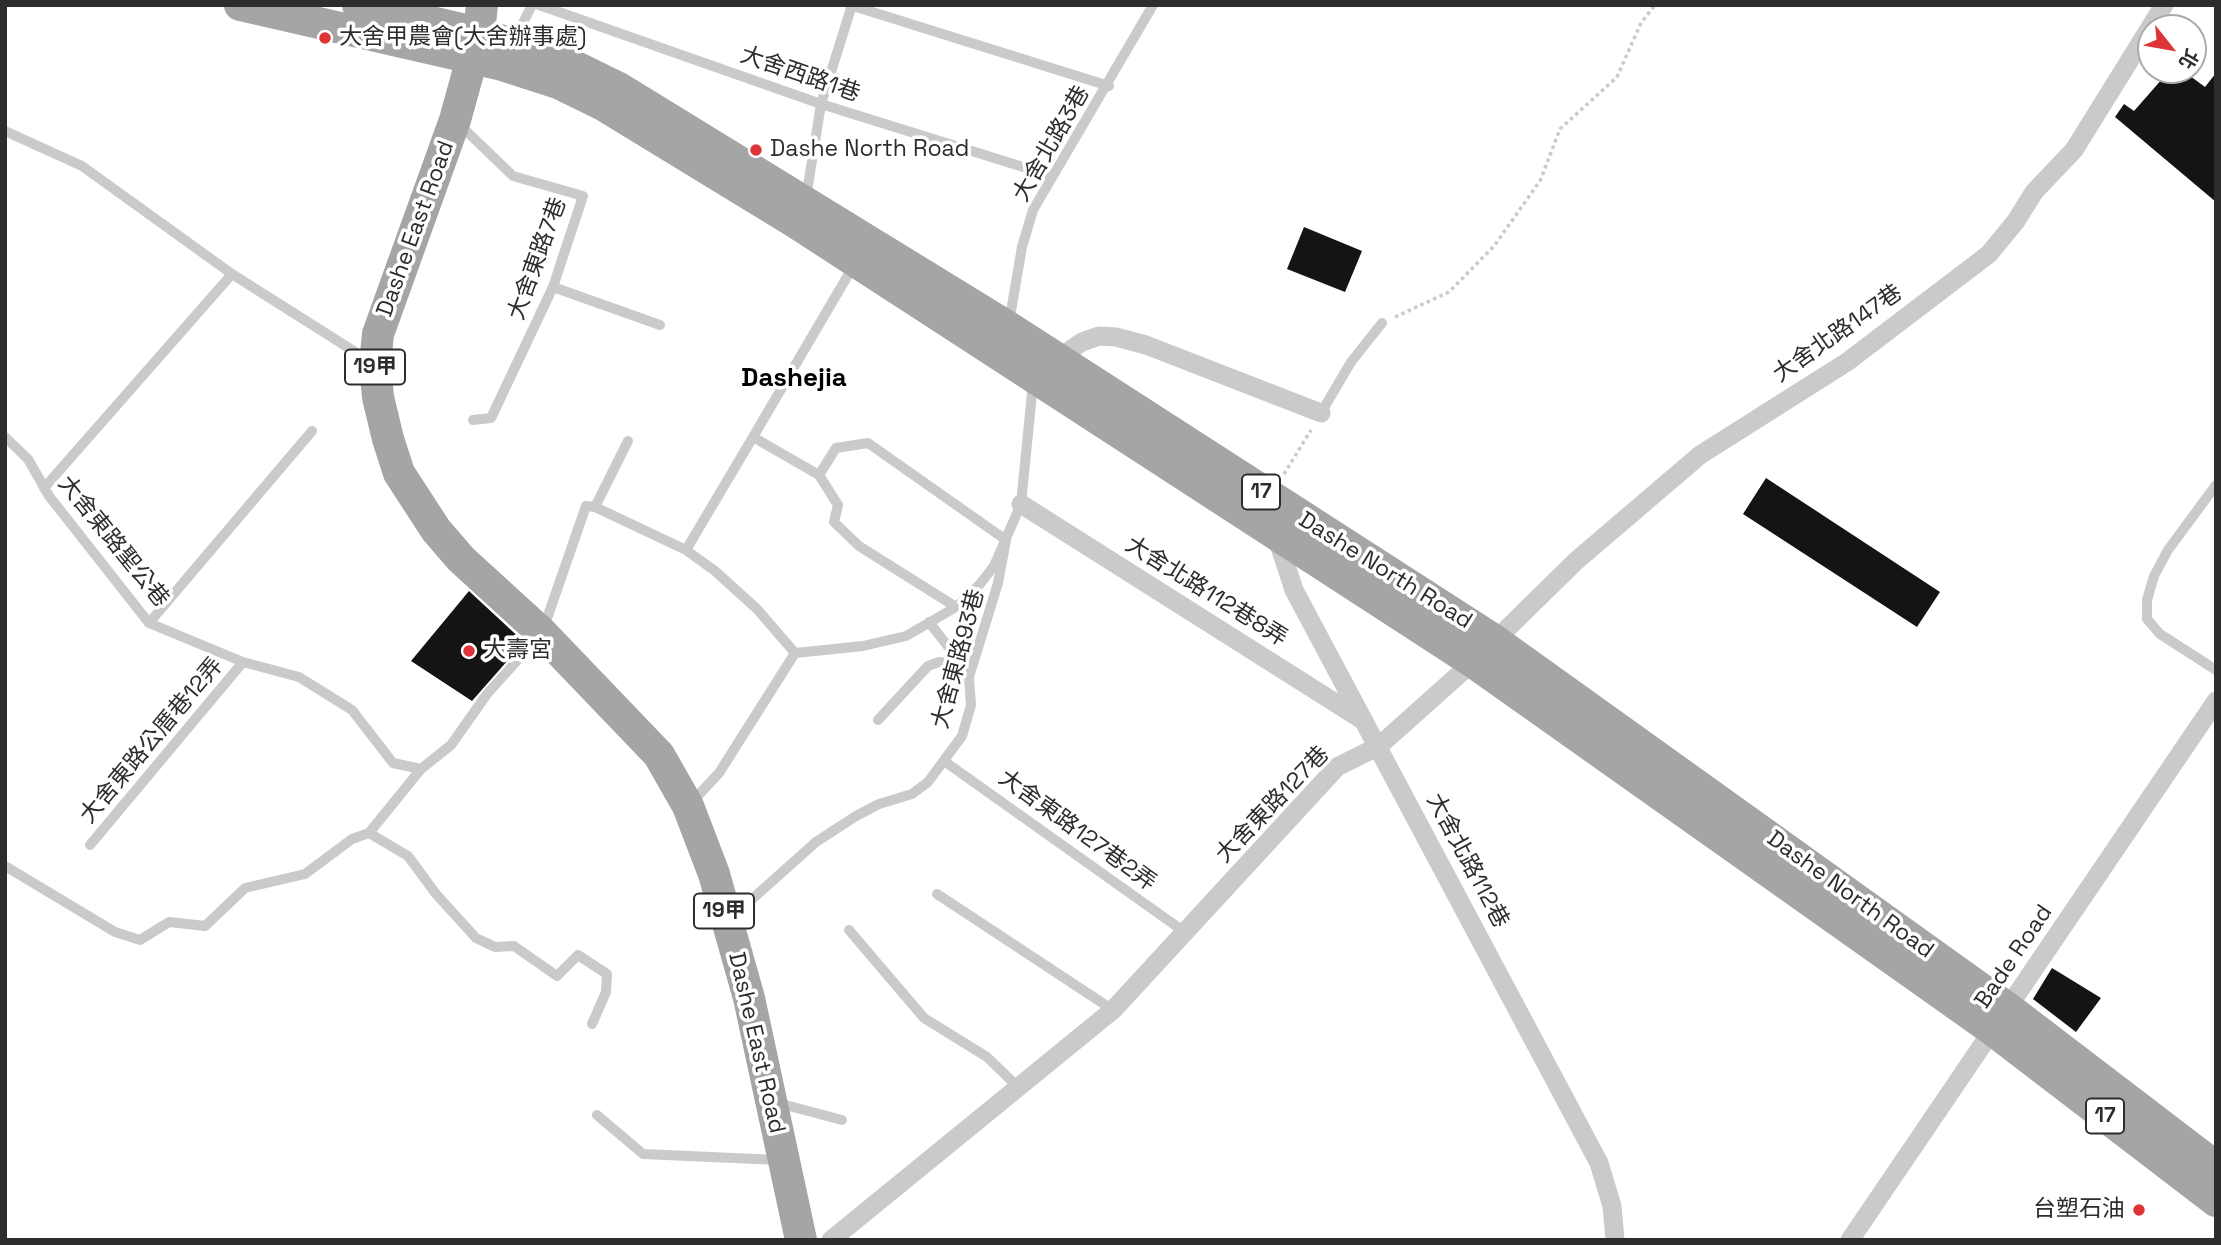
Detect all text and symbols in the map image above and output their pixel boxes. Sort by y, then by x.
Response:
north arrow [2137,14,2207,84]
place label: 大舍甲農會(大舍辦事處) [339,24,586,52]
marker: 大舍甲農會(大舍辦事處) [317,30,333,46]
street label: 大舍西路1巷 [737,42,863,108]
text: 北 [2173,44,2204,74]
street label: 大舍北路3巷 [1008,81,1096,207]
place label: Dashe North Road [770,136,969,164]
street label: Dashe East Road [371,137,461,321]
marker: Dashe North Road [748,142,764,158]
street label: 大舍東路7巷 [503,194,573,324]
street label: 大舍北路147巷 [1768,279,1908,389]
road number: 19甲 [345,350,405,384]
district label: Dashejia [741,363,847,395]
street label: 大舍東路聖公巷 [52,471,174,613]
road number: 17 [1242,475,1280,510]
street label: Dashe North Road [1293,506,1477,636]
street label: 大舍北路112巷8弄 [1120,531,1292,653]
street label: 大舍東路93巷 [927,586,991,732]
place label: 大壽宮 [483,637,552,665]
marker: 大壽宮 [461,643,477,659]
street label: 大舍東路公厝巷12弄 [75,653,229,829]
street label: 大舍東路127巷 [1211,741,1335,869]
street label: 大舍東路127巷2弄 [993,765,1161,897]
street label: 大舍北路112巷 [1420,789,1514,933]
street label: Dashe North Road [1761,825,1939,965]
road number: 19甲 [694,894,754,928]
street label: Bade Road [1969,900,2059,1014]
street label: Dashe East Road [722,950,790,1136]
road number: 17 [2086,1098,2124,1134]
place label: 台塑石油 [2033,1196,2125,1224]
marker: 台塑石油 [2131,1202,2147,1218]

